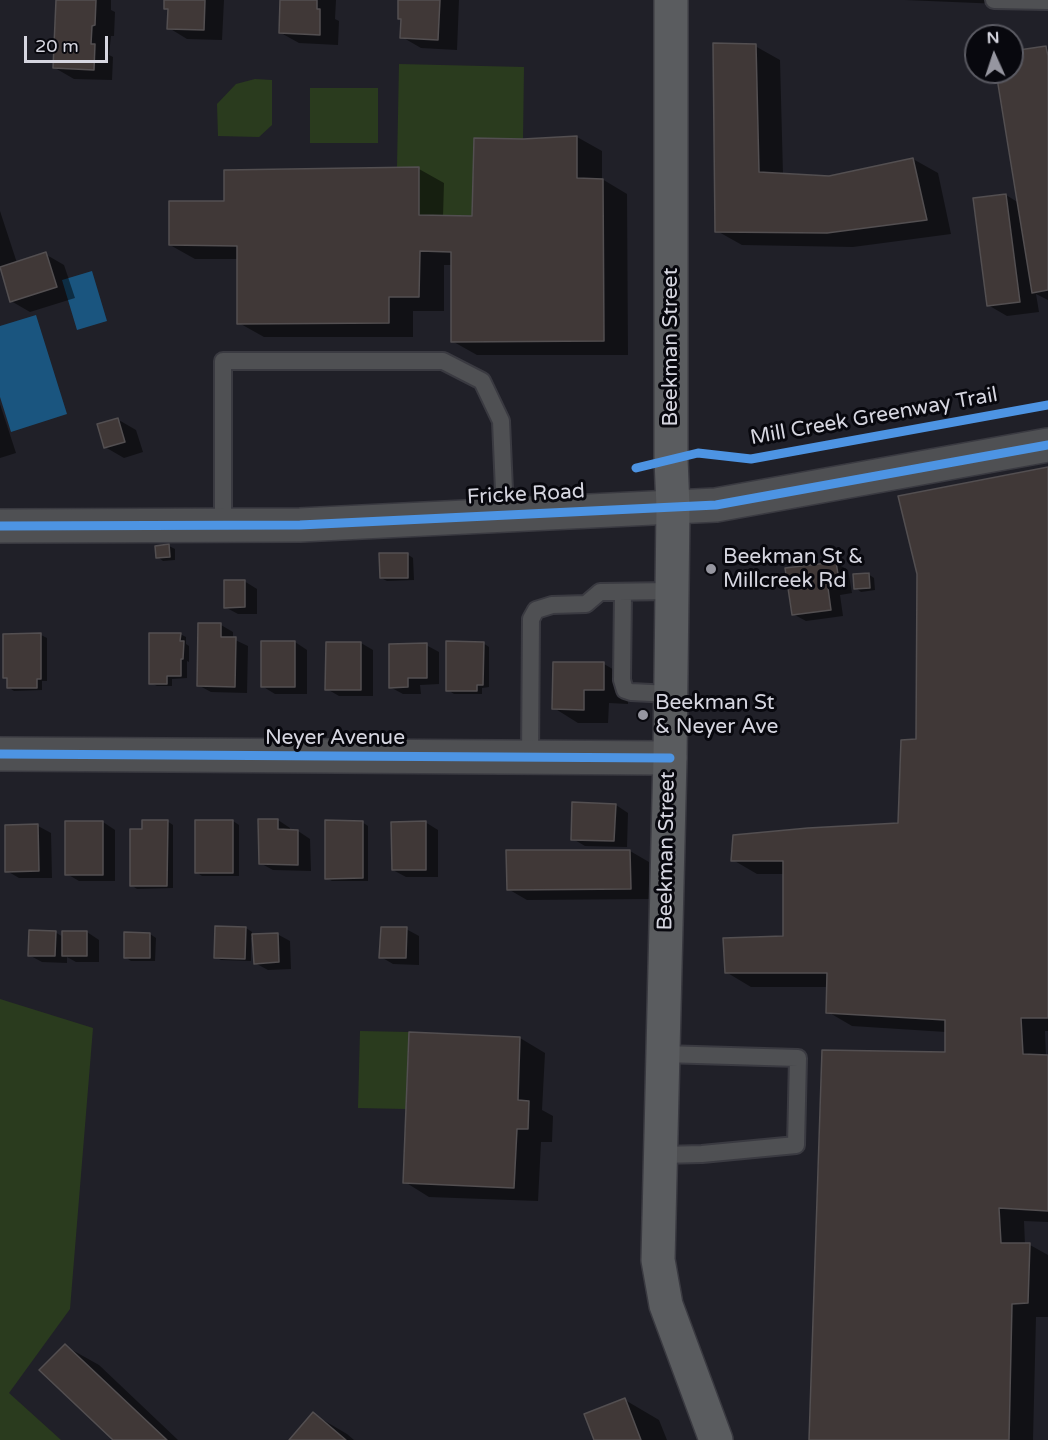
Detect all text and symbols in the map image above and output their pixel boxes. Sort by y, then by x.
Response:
scale bar [27,24,111,62]
north arrow [964,24,1024,84]
text: N [986,28,1000,48]
text: 20 m [35,35,79,57]
street label: Beekman Street [658,267,684,427]
street label: Mill Creek Greenway Trail [748,383,1000,451]
street label: Fricke Road [466,479,586,511]
place label: Beekman St & Millcreek Rd [723,544,863,594]
marker: Beekman St & Millcreek Rd [704,562,718,576]
place label: Beekman St & Neyer Ave [655,690,778,740]
marker: Beekman St & Neyer Ave [636,708,650,722]
street label: Neyer Avenue [265,725,405,751]
street label: Beekman Street [653,771,681,931]

